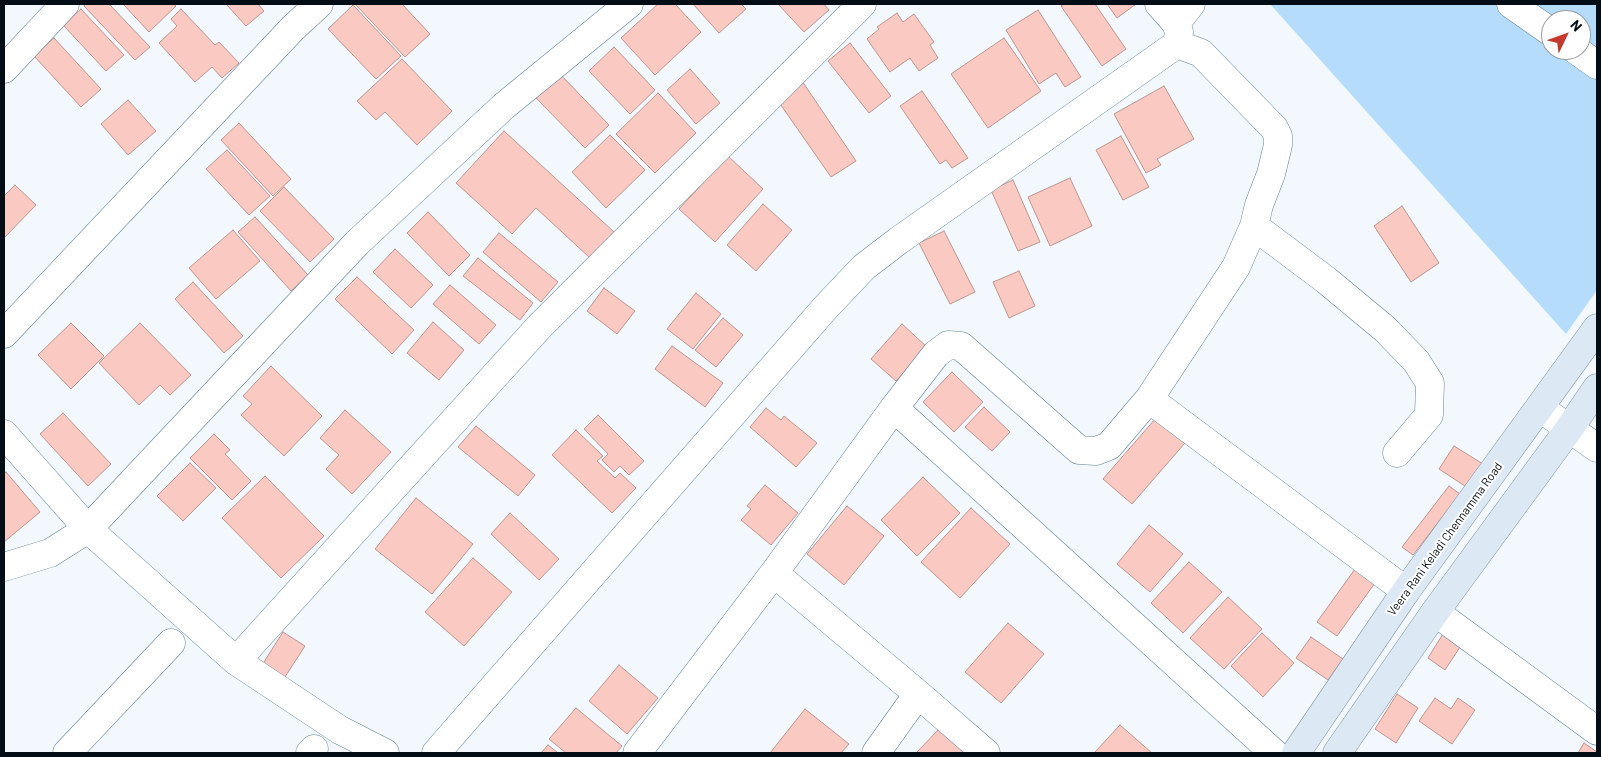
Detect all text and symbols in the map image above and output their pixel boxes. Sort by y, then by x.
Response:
north arrow [1541,10,1591,60]
text: N [1567,16,1586,34]
street label: Veera Rani Keladi Chennamma Road [1384,460,1506,618]

